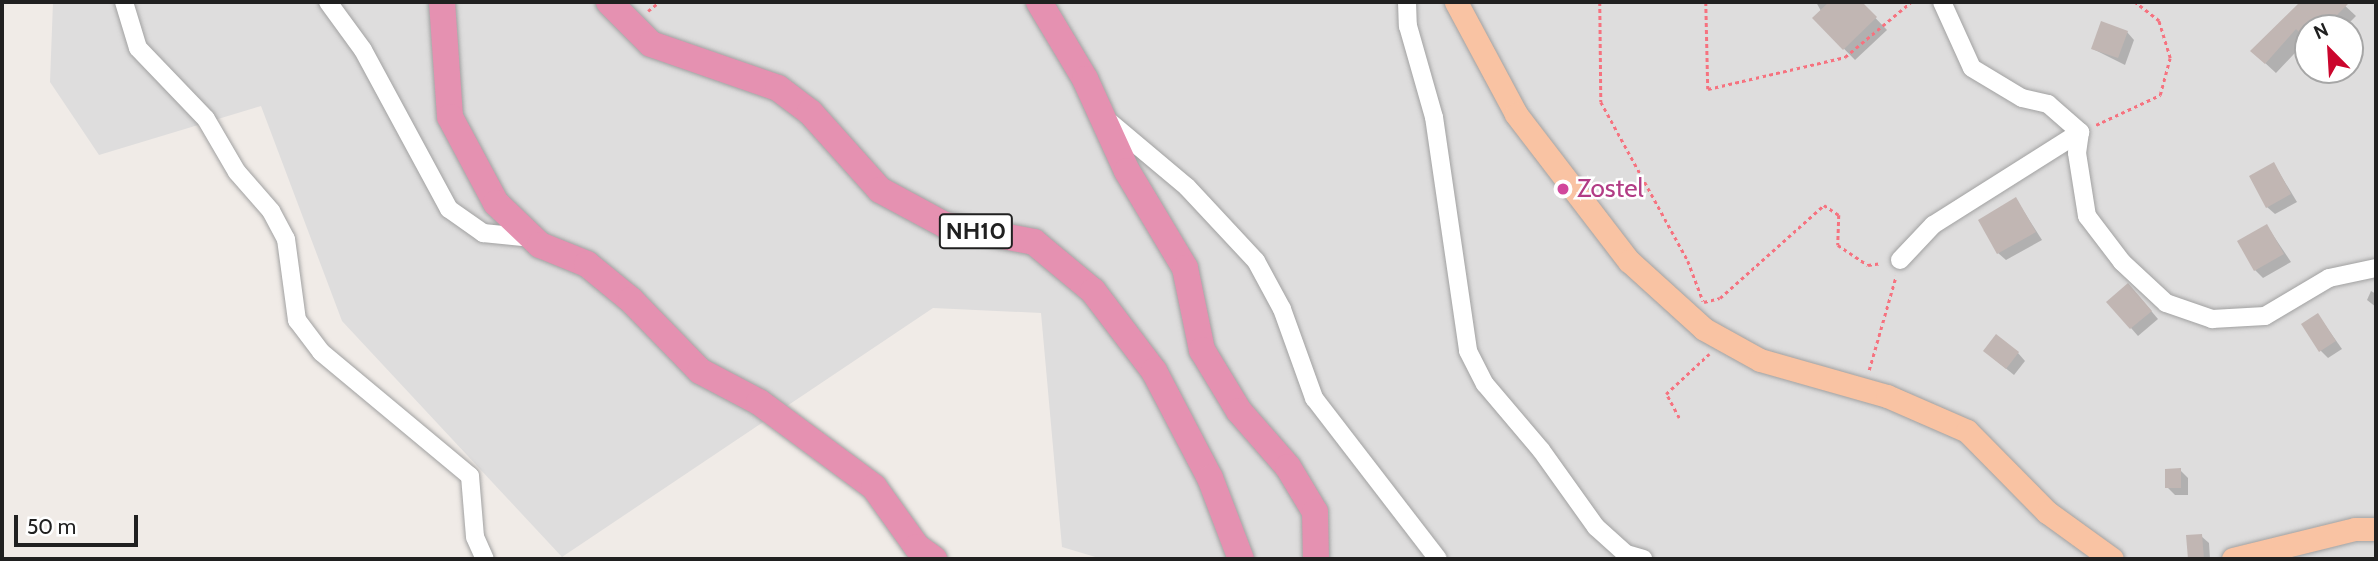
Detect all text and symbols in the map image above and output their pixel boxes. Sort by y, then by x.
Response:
north arrow [2294,14,2364,84]
text: N [2310,18,2332,44]
place label: Zostel [1577,173,1644,205]
marker: Zostel [1555,181,1571,197]
road number: NH10 [937,210,1014,252]
scale bar [18,502,142,546]
text: 50 m [27,514,76,539]

